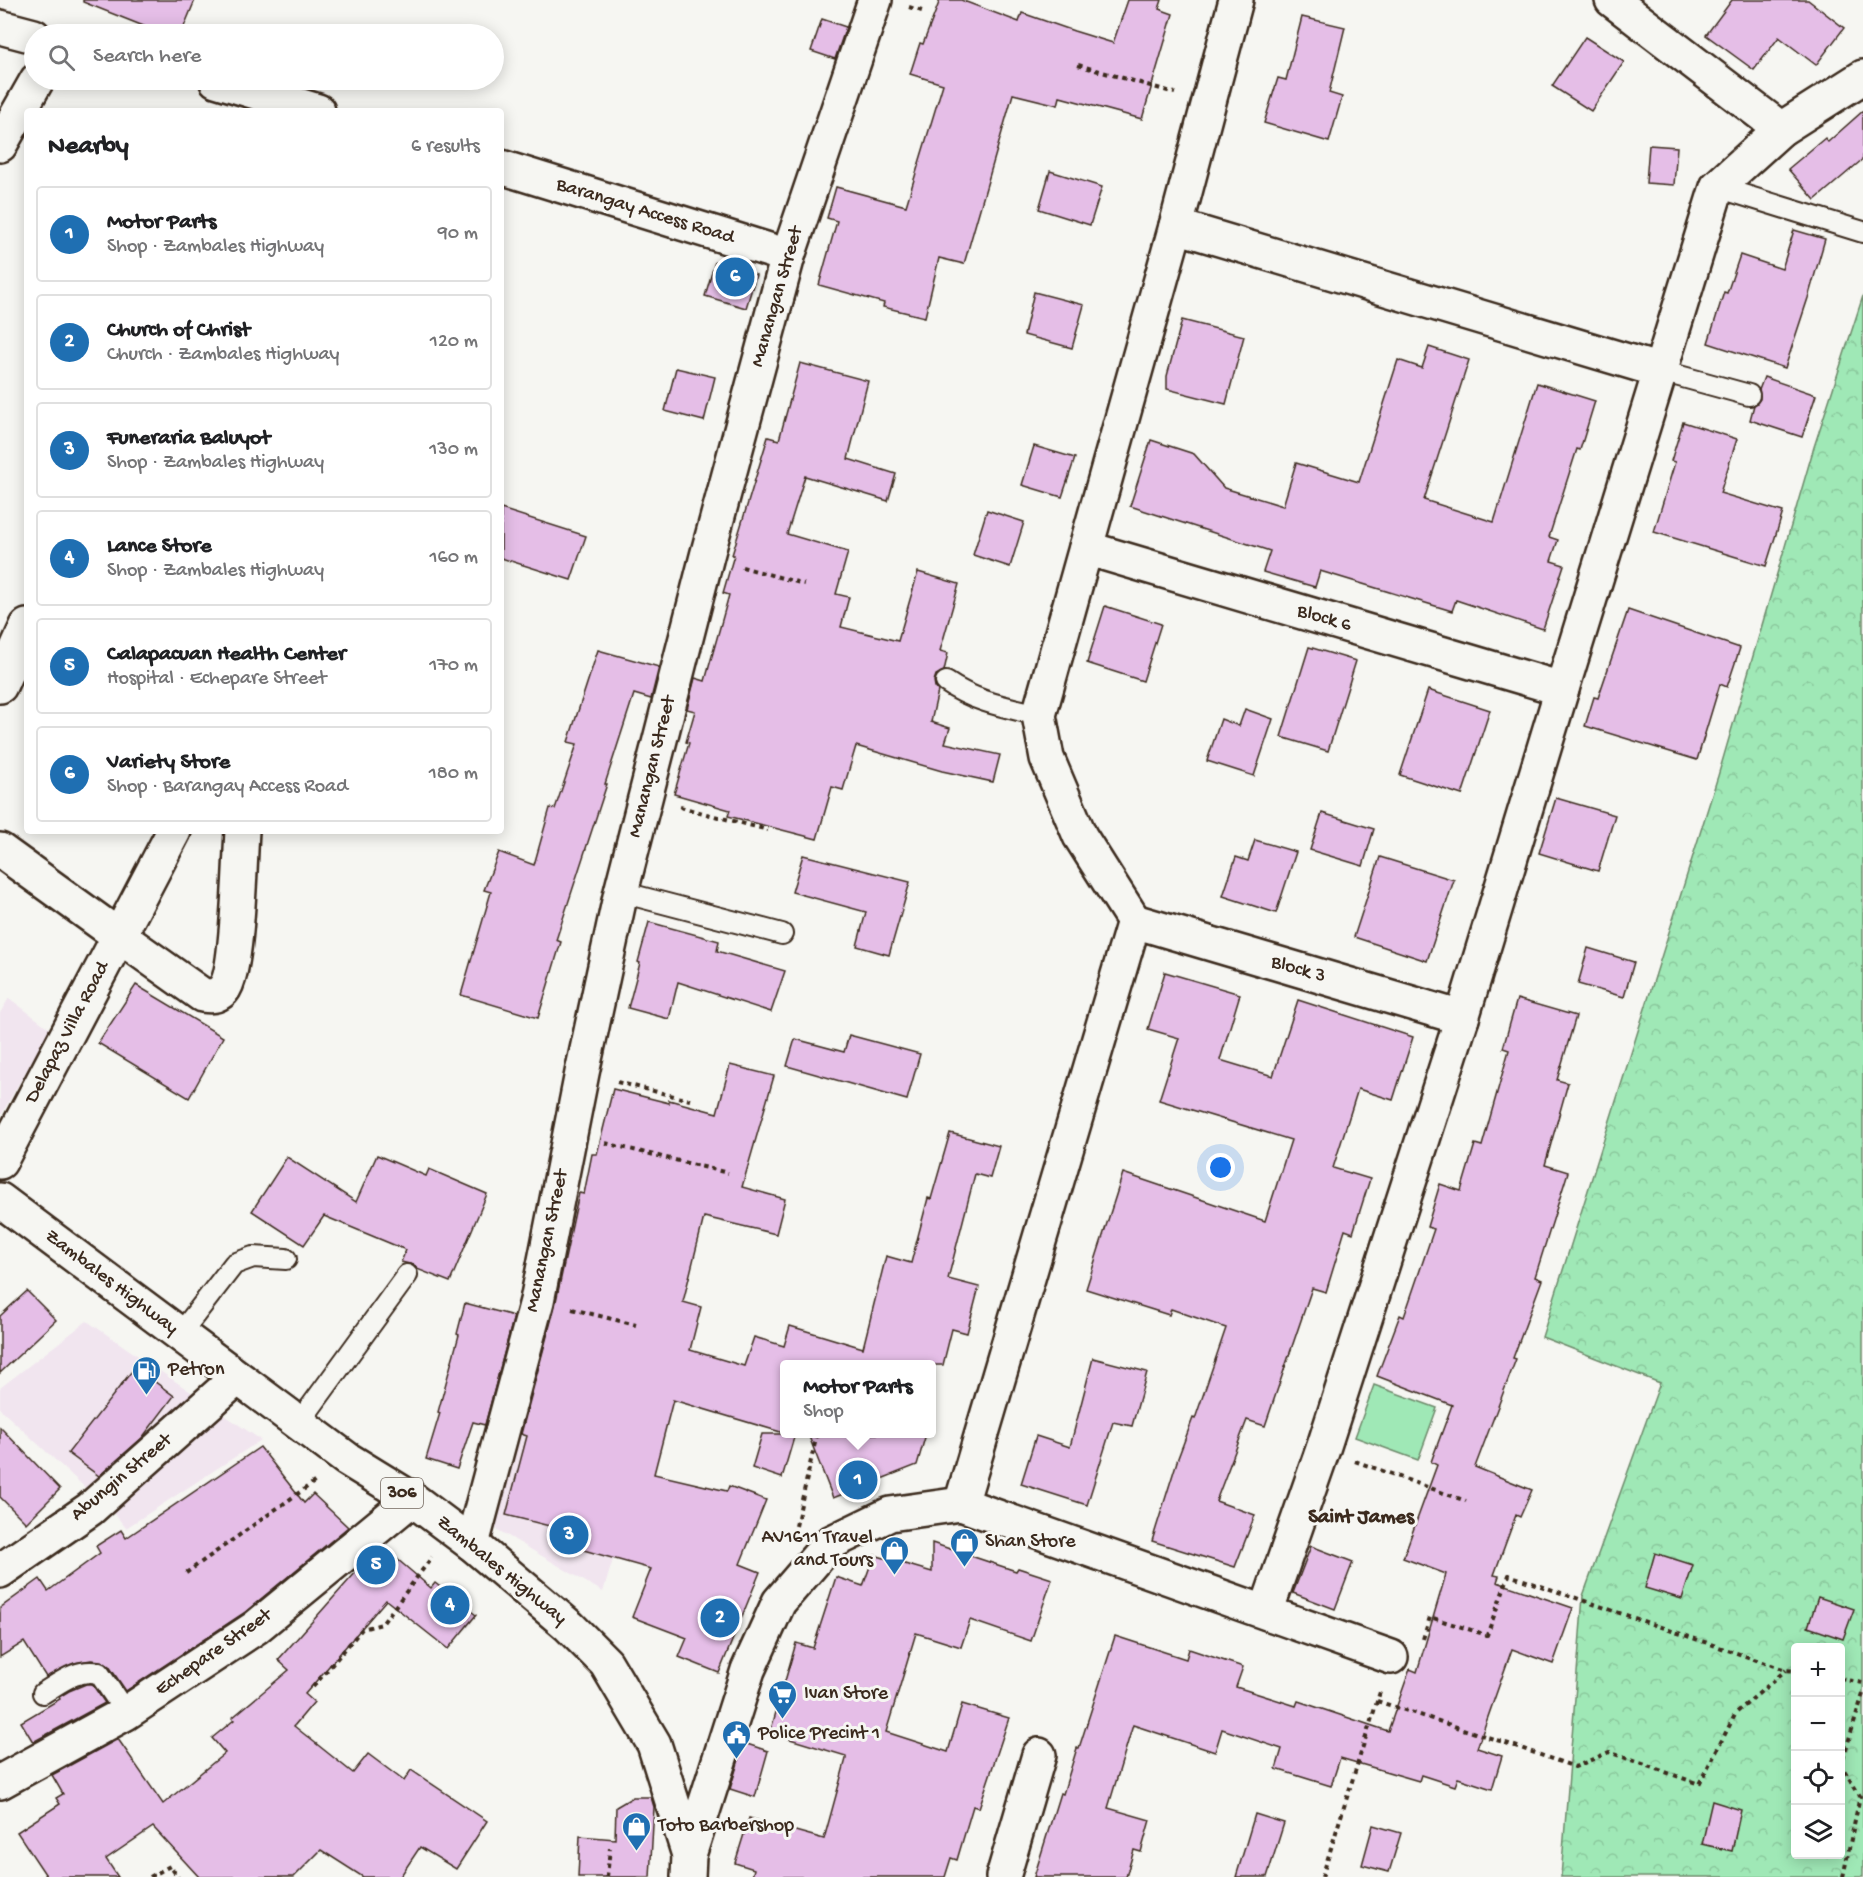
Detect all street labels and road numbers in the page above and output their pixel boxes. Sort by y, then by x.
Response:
street label: Barangay Access Road [552,174,739,251]
street label: Manangan Street [747,222,810,370]
street label: Block 6 [1293,600,1355,638]
street label: Manangan Street [624,692,682,840]
street label: Block 3 [1267,951,1328,989]
street label: Delapaz Villa Road [20,956,116,1110]
street label: Manangan Street [522,1166,575,1314]
street label: Zambales Highway [40,1225,182,1341]
street label: Abungin Street [67,1428,178,1527]
road number: 306 [381,1478,423,1508]
street label: Zambales Highway [431,1511,571,1631]
street label: Echepare Street [151,1603,278,1702]

